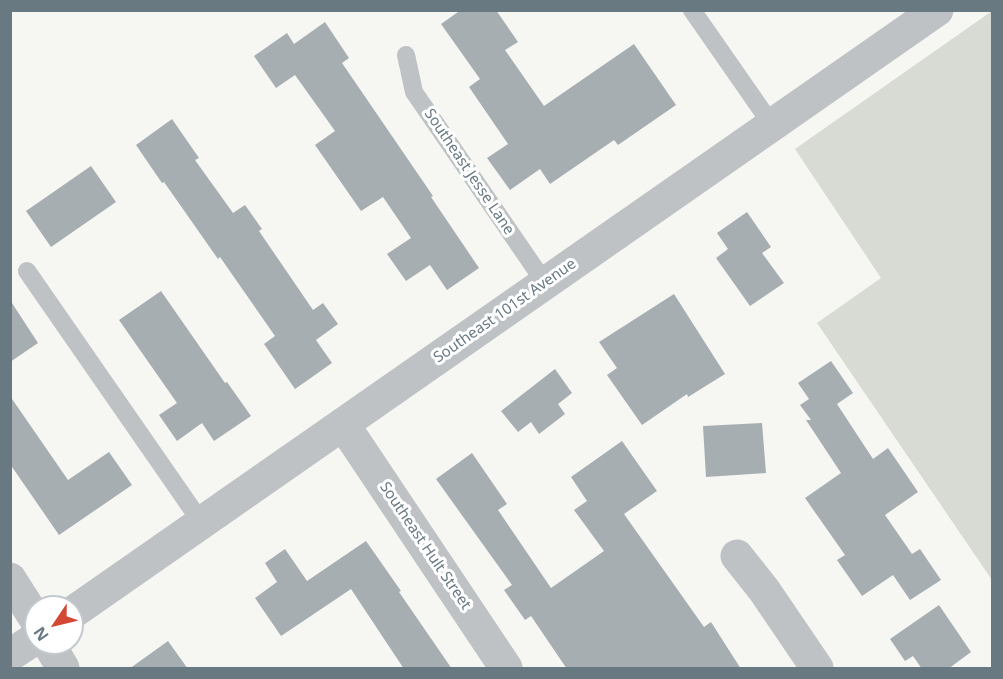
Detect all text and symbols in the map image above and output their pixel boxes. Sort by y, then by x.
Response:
street label: Southeast Jesse Lane [420,106,518,238]
street label: Southeast 101st Avenue [430,255,580,367]
street label: Southeast Hult Street [376,479,474,613]
north arrow [24,595,84,655]
text: N [28,623,54,646]

